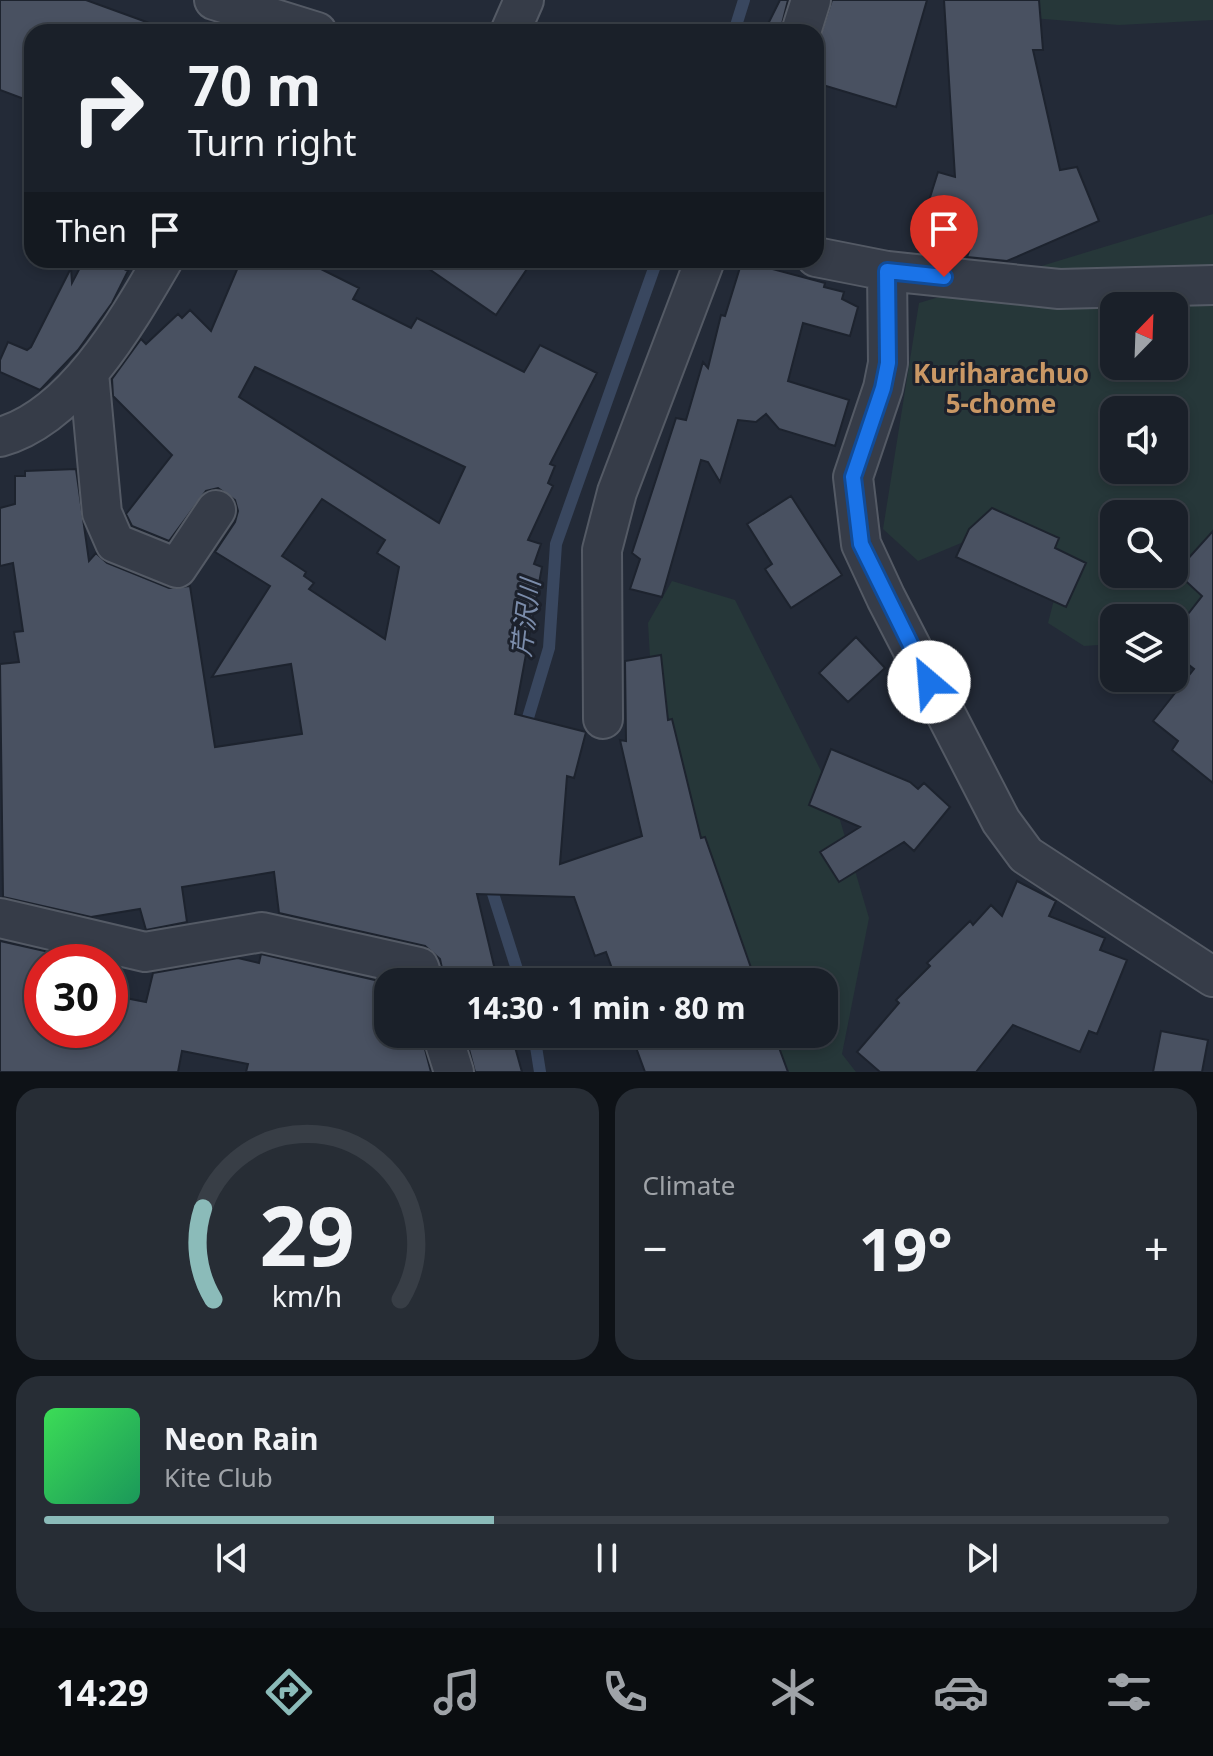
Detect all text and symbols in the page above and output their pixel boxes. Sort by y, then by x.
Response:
text: 70 m [188,46,321,122]
icon: right [56,56,160,160]
text: Turn right [188,118,356,167]
pin [910,195,978,277]
icon: arrive [922,207,966,251]
icon: arrive [143,208,187,252]
text: Then [56,210,127,251]
north arrow [1100,292,1188,380]
map controls [1100,292,1188,692]
district label: Kuriharachuo 5-chome [913,355,1089,421]
button: sound [1100,396,1188,484]
button: search [1100,500,1188,588]
water label: 芹沢川 [502,574,548,659]
button: layers [1100,604,1188,692]
position arrow [887,640,971,724]
speed limit sign: 30 [24,944,128,1048]
text: 14:30 · 1 min · 80 m [466,987,746,1028]
text: Climate [643,1167,735,1203]
text: 29 [260,1177,355,1290]
text: 19° [859,1207,953,1289]
text: − [643,1218,668,1278]
text: + [1144,1218,1169,1278]
text: km/h [272,1276,342,1315]
text: Neon Rain [164,1418,318,1459]
text: Kite Club [164,1459,273,1495]
icon: previous [210,1536,254,1580]
icon: pause [585,1536,629,1580]
icon: next [960,1536,1004,1580]
icon: directions [261,1664,317,1720]
icon: music [429,1664,485,1720]
icon: phone [597,1664,653,1720]
icon: climate [765,1664,821,1720]
icon: car [933,1664,989,1720]
icon: filters [1101,1664,1157,1720]
text: 14:29 [56,1668,149,1717]

